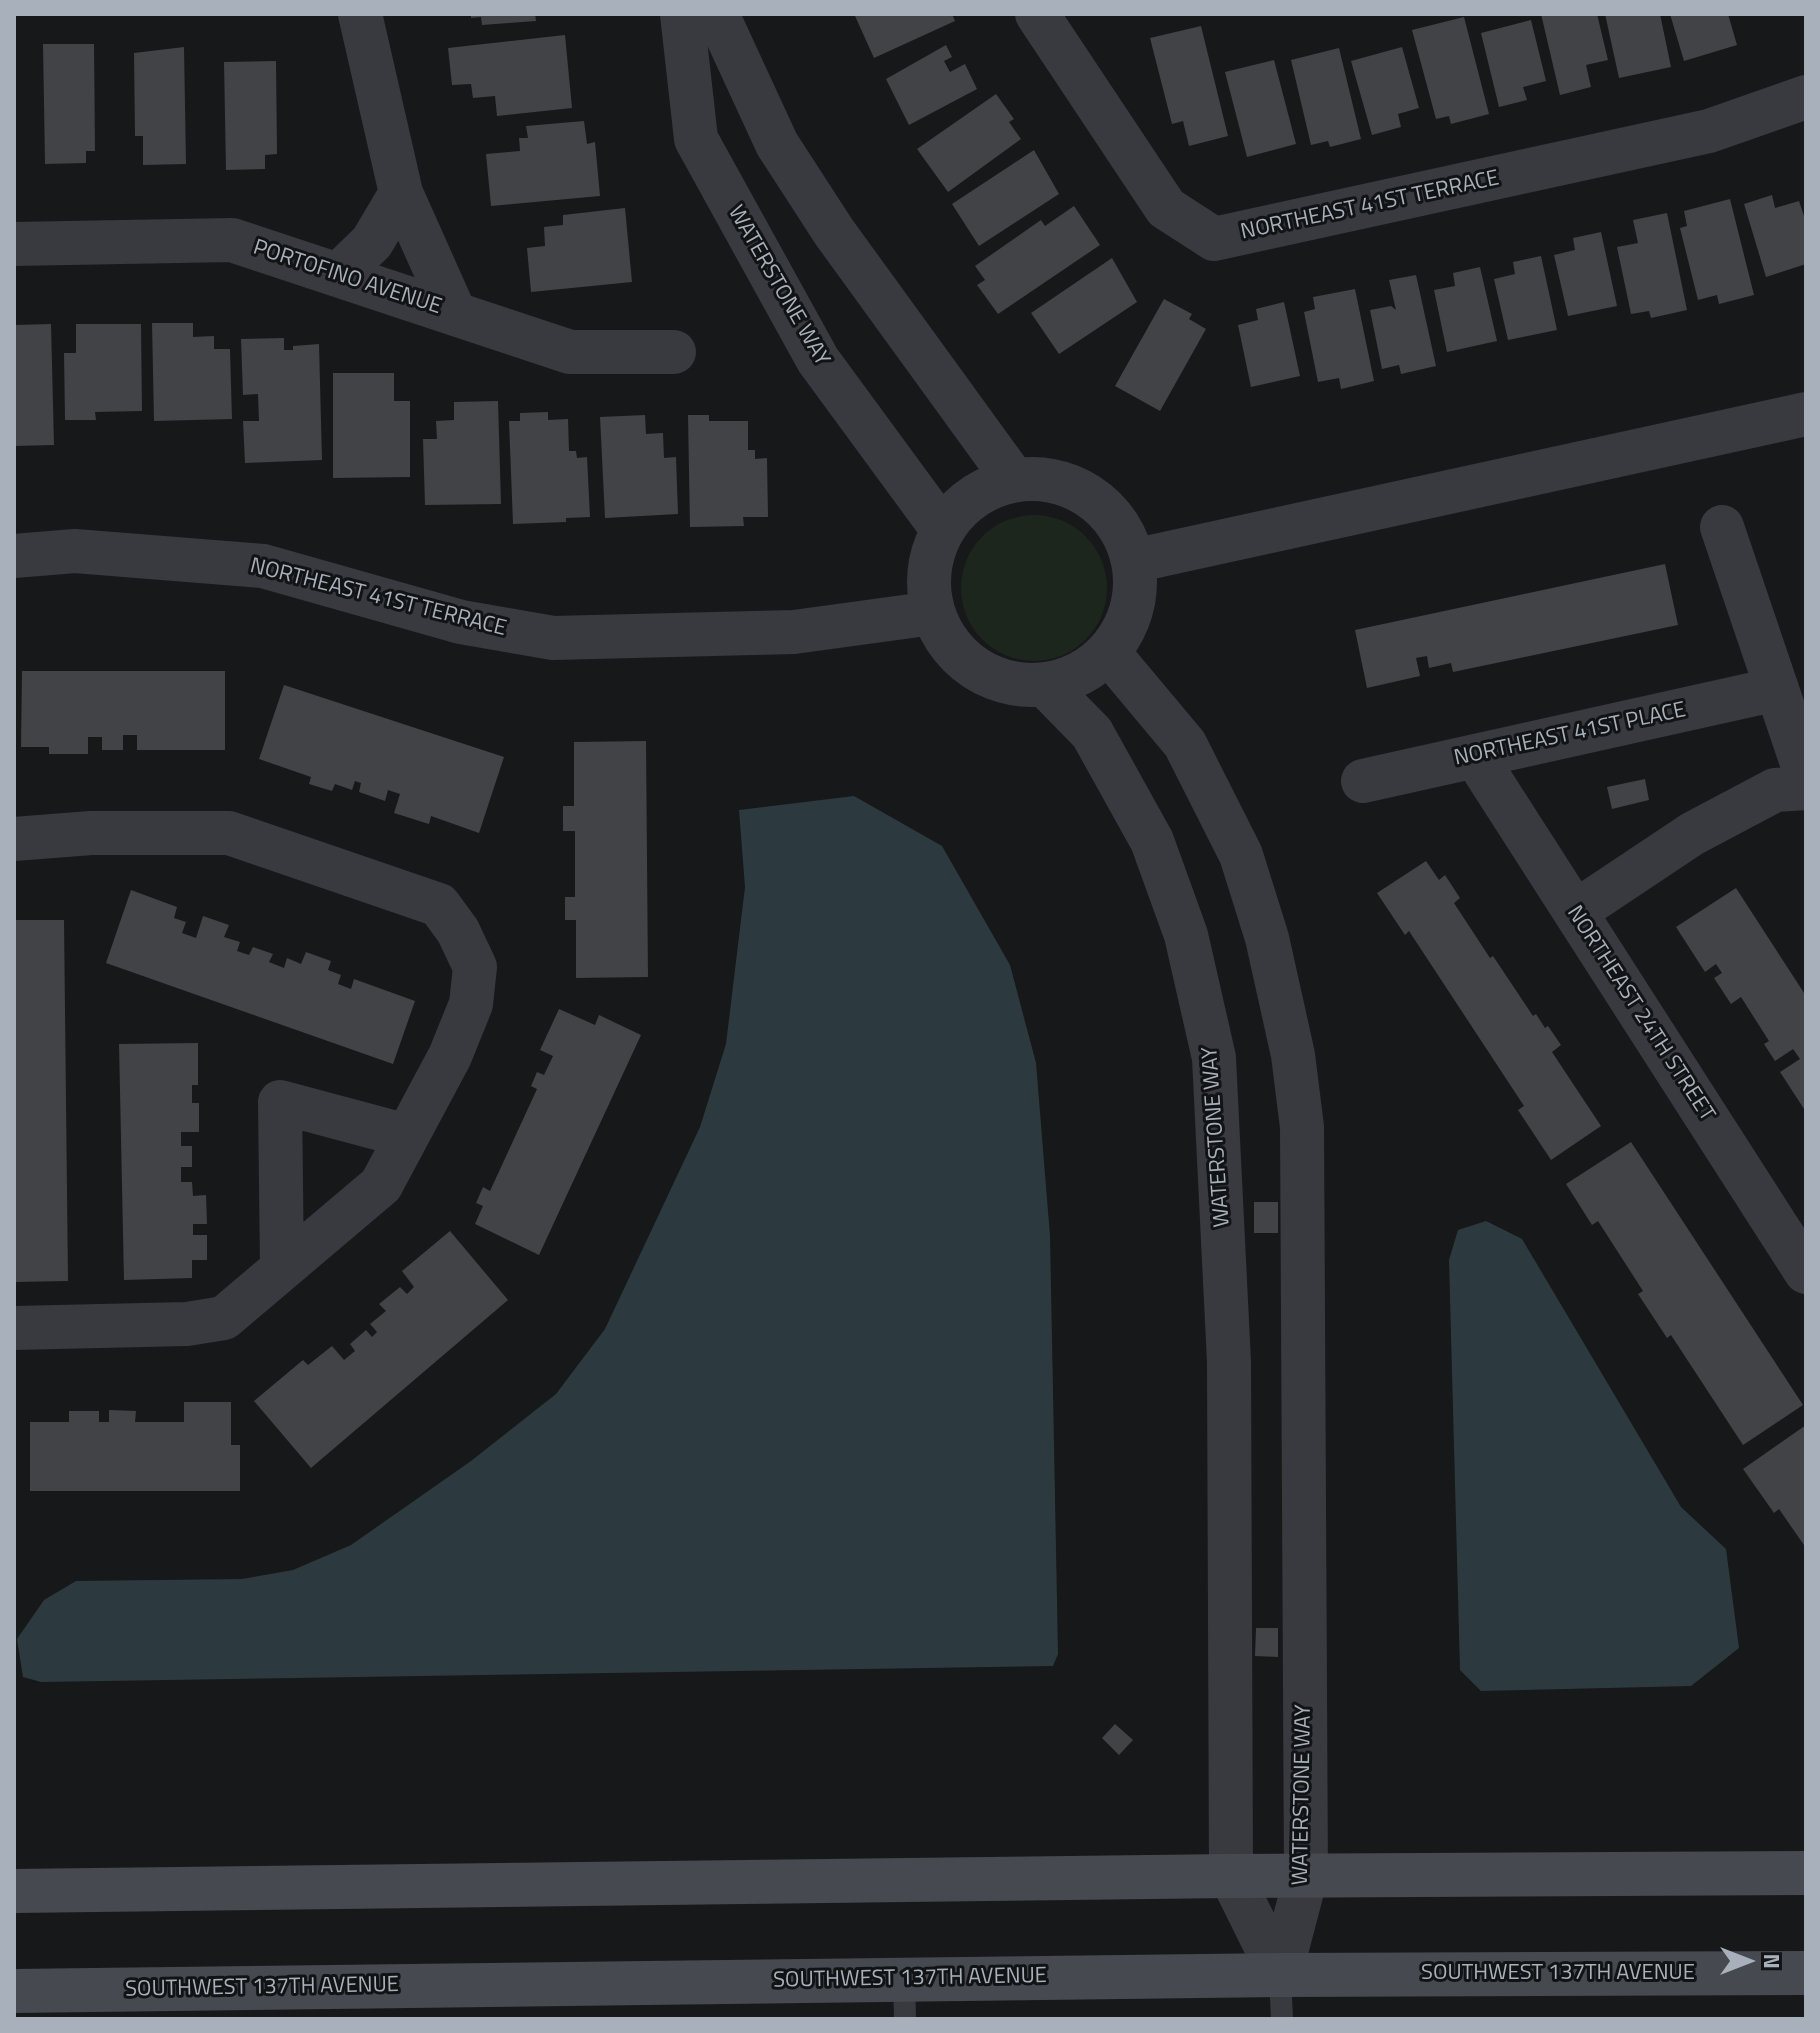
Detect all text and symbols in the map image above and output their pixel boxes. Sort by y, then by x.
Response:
street label: NORTHEAST 41ST TERRACE [1239,166,1501,246]
street label: WATERSTONE WAY [721,201,835,371]
street label: PORTOFINO AVENUE [250,235,444,321]
street label: NORTHEAST 41ST TERRACE [247,553,509,643]
street label: NORTHEAST 41ST PLACE [1452,698,1688,772]
street label: NORTHEAST 24TH STREET [1560,901,1720,1127]
street label: WATERSTONE WAY [1198,1046,1236,1228]
street label: WATERSTONE WAY [1288,1704,1318,1886]
north arrow [1708,1921,1788,2001]
text: N [1755,1953,1789,1969]
street label: SOUTHWEST 137TH AVENUE [1421,1961,1695,1987]
street label: SOUTHWEST 137TH AVENUE [773,1963,1047,1995]
street label: SOUTHWEST 137TH AVENUE [125,1972,399,2004]

